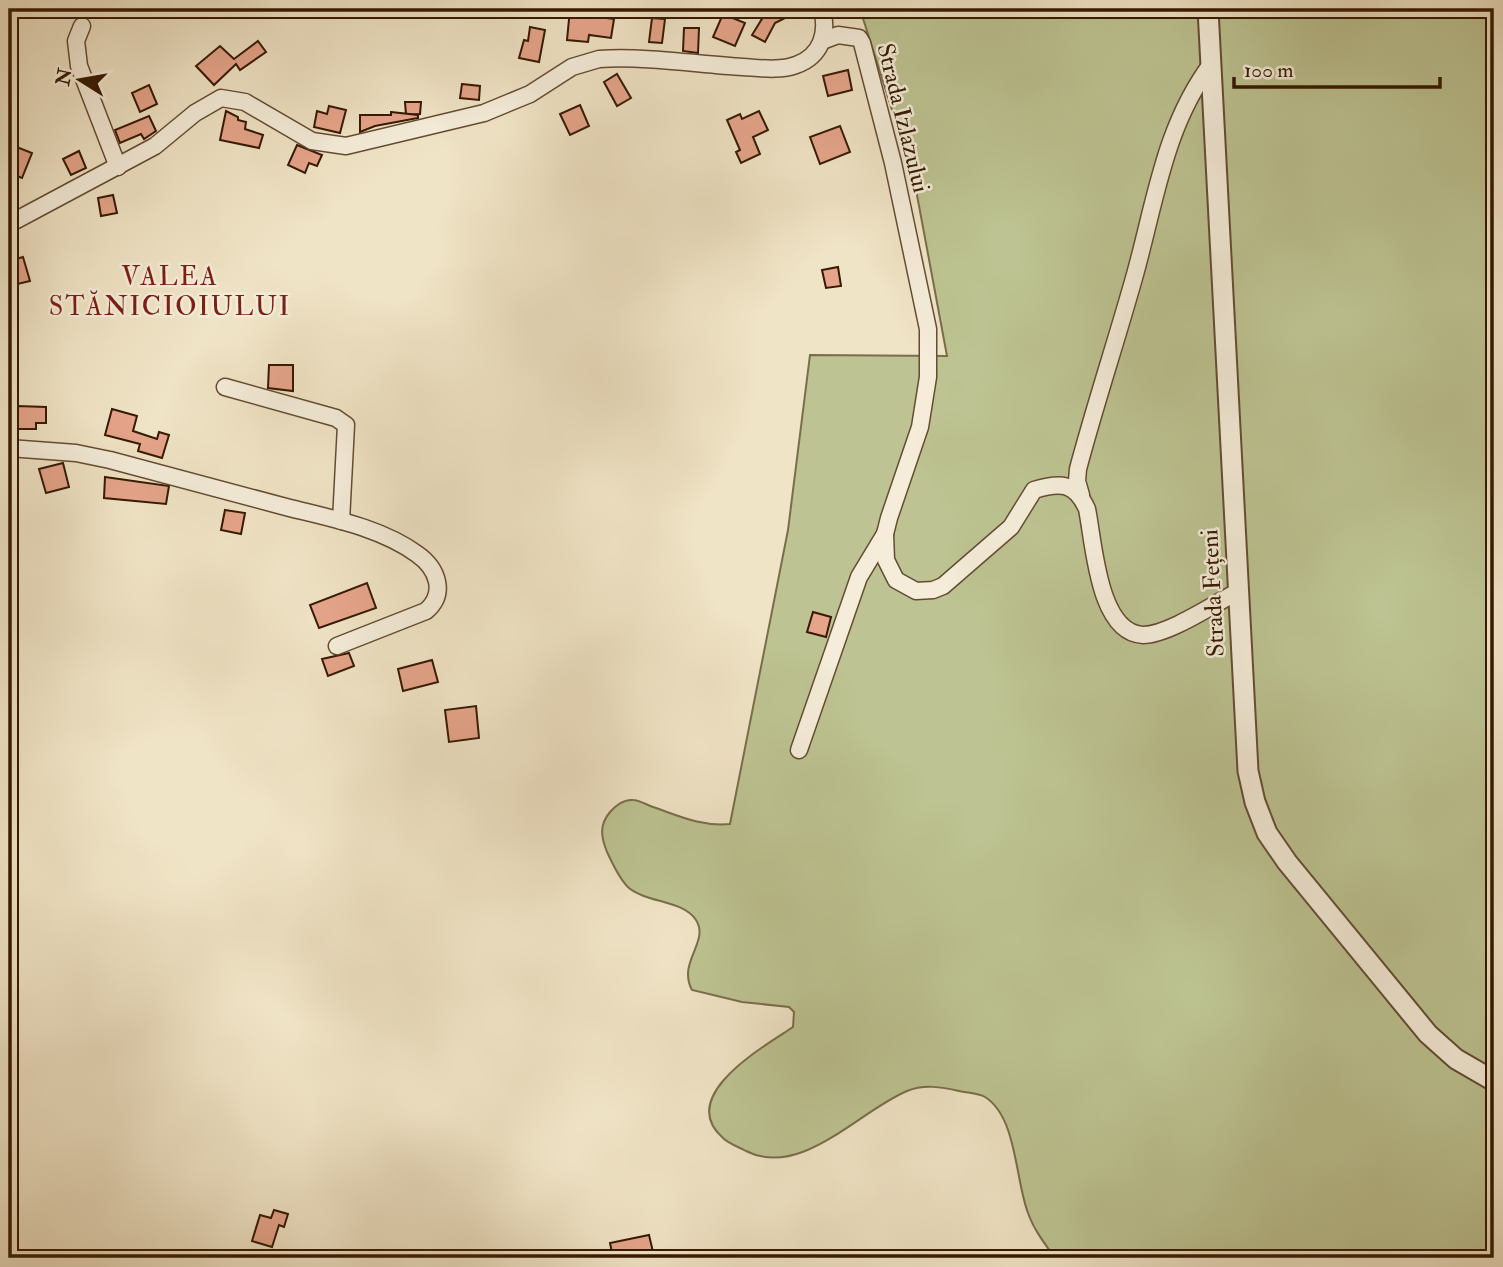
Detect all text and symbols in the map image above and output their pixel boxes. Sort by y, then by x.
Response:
street label: Strada Izlazului [869,40,937,196]
north arrow [46,46,116,116]
scale bar [1234,46,1440,90]
text: 100 m [1244,57,1294,84]
text: N [51,65,78,89]
district label: VALEA STĂNICIOIULUI [49,261,291,323]
street label: Strada Fețeni [1194,528,1232,658]

